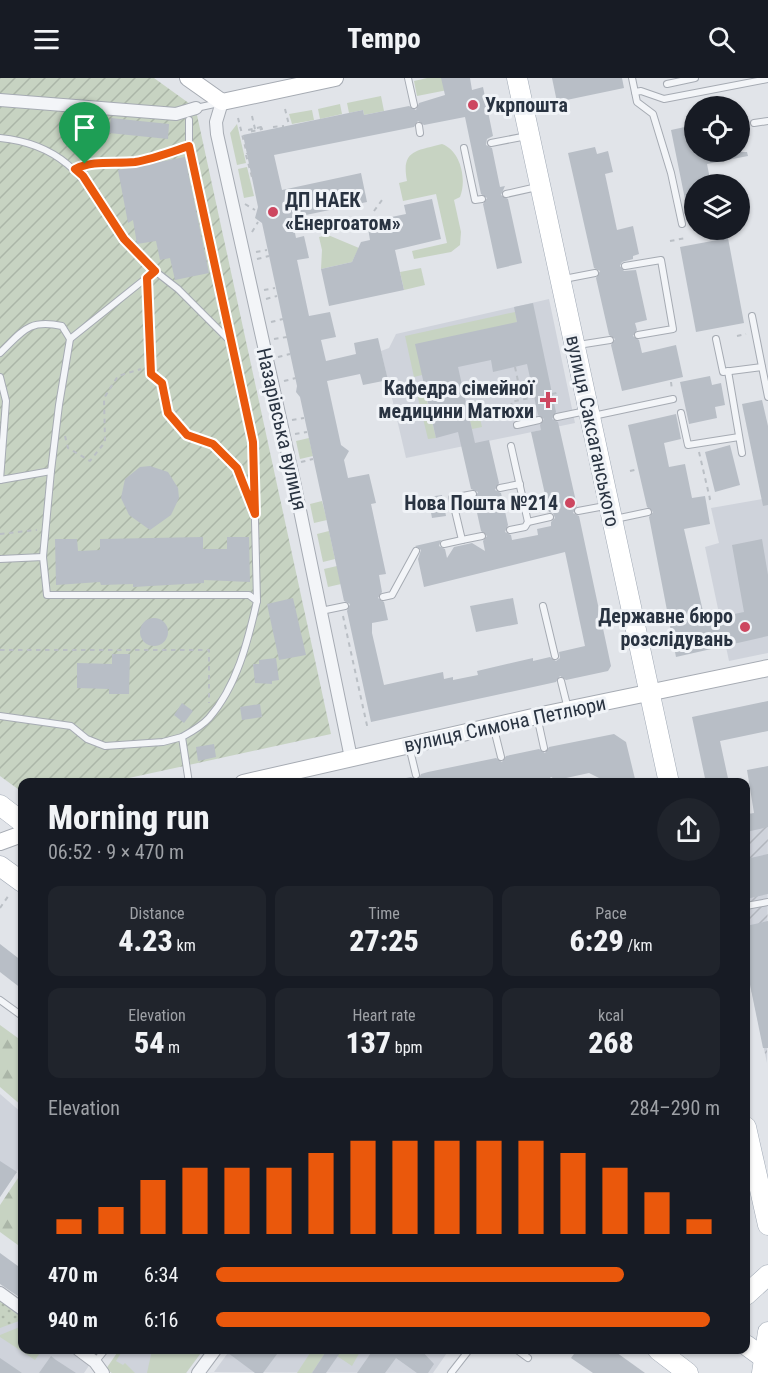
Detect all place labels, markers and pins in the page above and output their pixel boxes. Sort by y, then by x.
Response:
place label: Укрпошта [485,93,568,117]
marker: Укрпошта [466,98,480,112]
pin [59,102,110,164]
place label: ДП НАЕК «Енергоатом» [285,188,401,235]
marker: ДП НАЕК «Енергоатом» [266,205,280,219]
place label: Кафедра сімейної медицини Матюхи [378,376,536,423]
marker: Кафедра сімейної медицини Матюхи [539,391,557,409]
place label: Нова Пошта №214 [404,491,558,515]
marker: Нова Пошта №214 [563,496,577,510]
place label: Державне бюро розслідувань [598,604,733,651]
marker: Державне бюро розслідувань [738,620,752,634]

